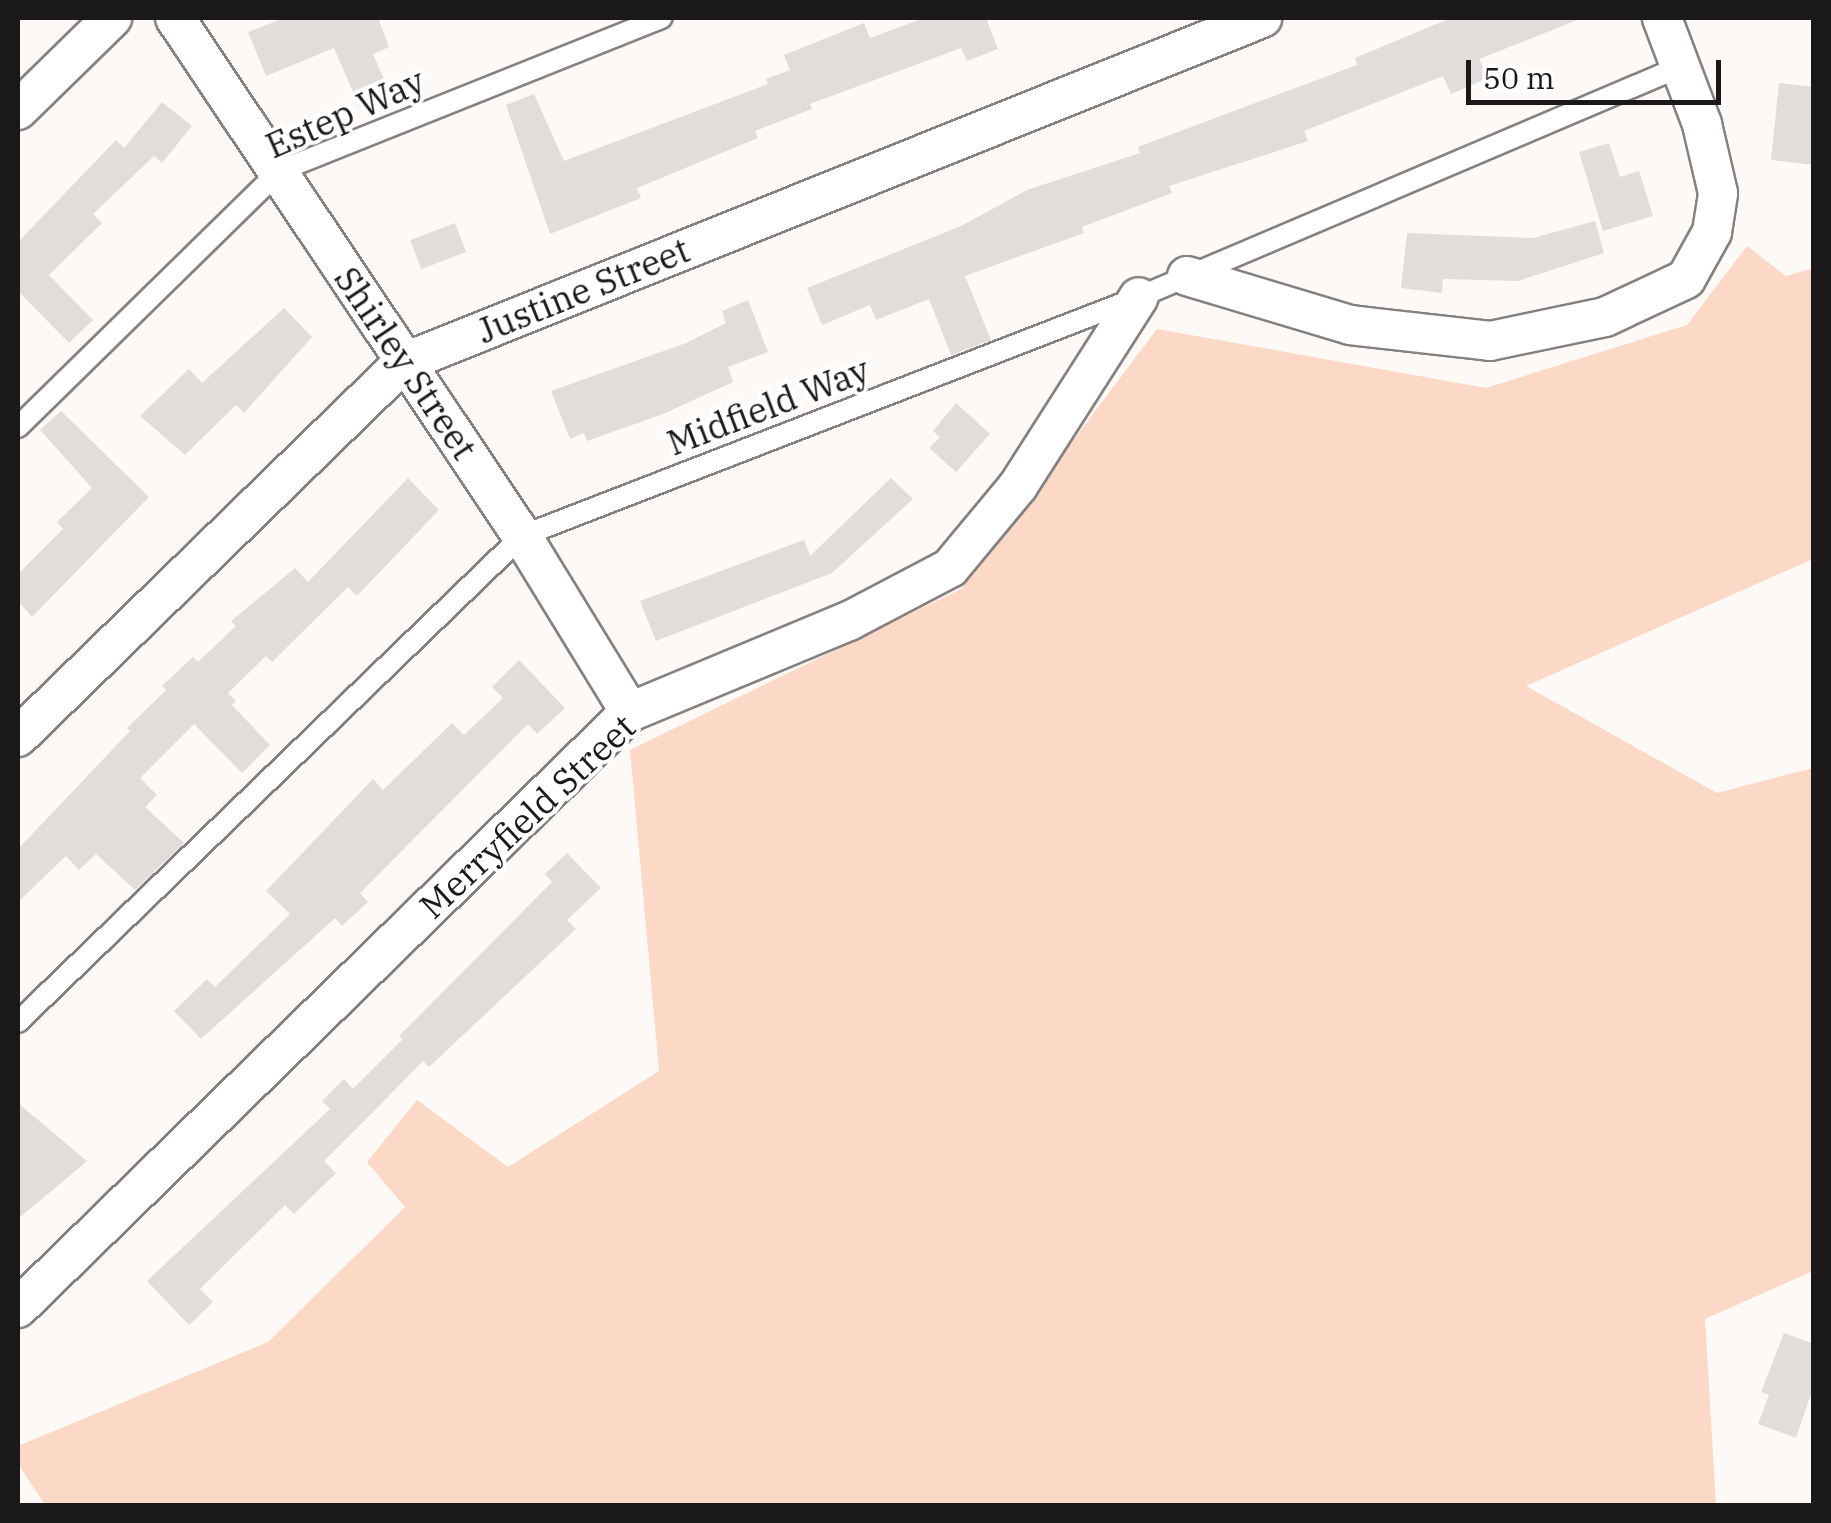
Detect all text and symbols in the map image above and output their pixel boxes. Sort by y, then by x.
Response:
scale bar [1471,40,1726,102]
text: 50 m [1483,58,1555,97]
street label: Estep Way [259,59,431,167]
street label: Justine Street [471,228,695,352]
street label: Shirley Street [326,259,486,467]
street label: Midfield Way [661,348,875,464]
street label: Merryfield Street [411,705,643,927]

